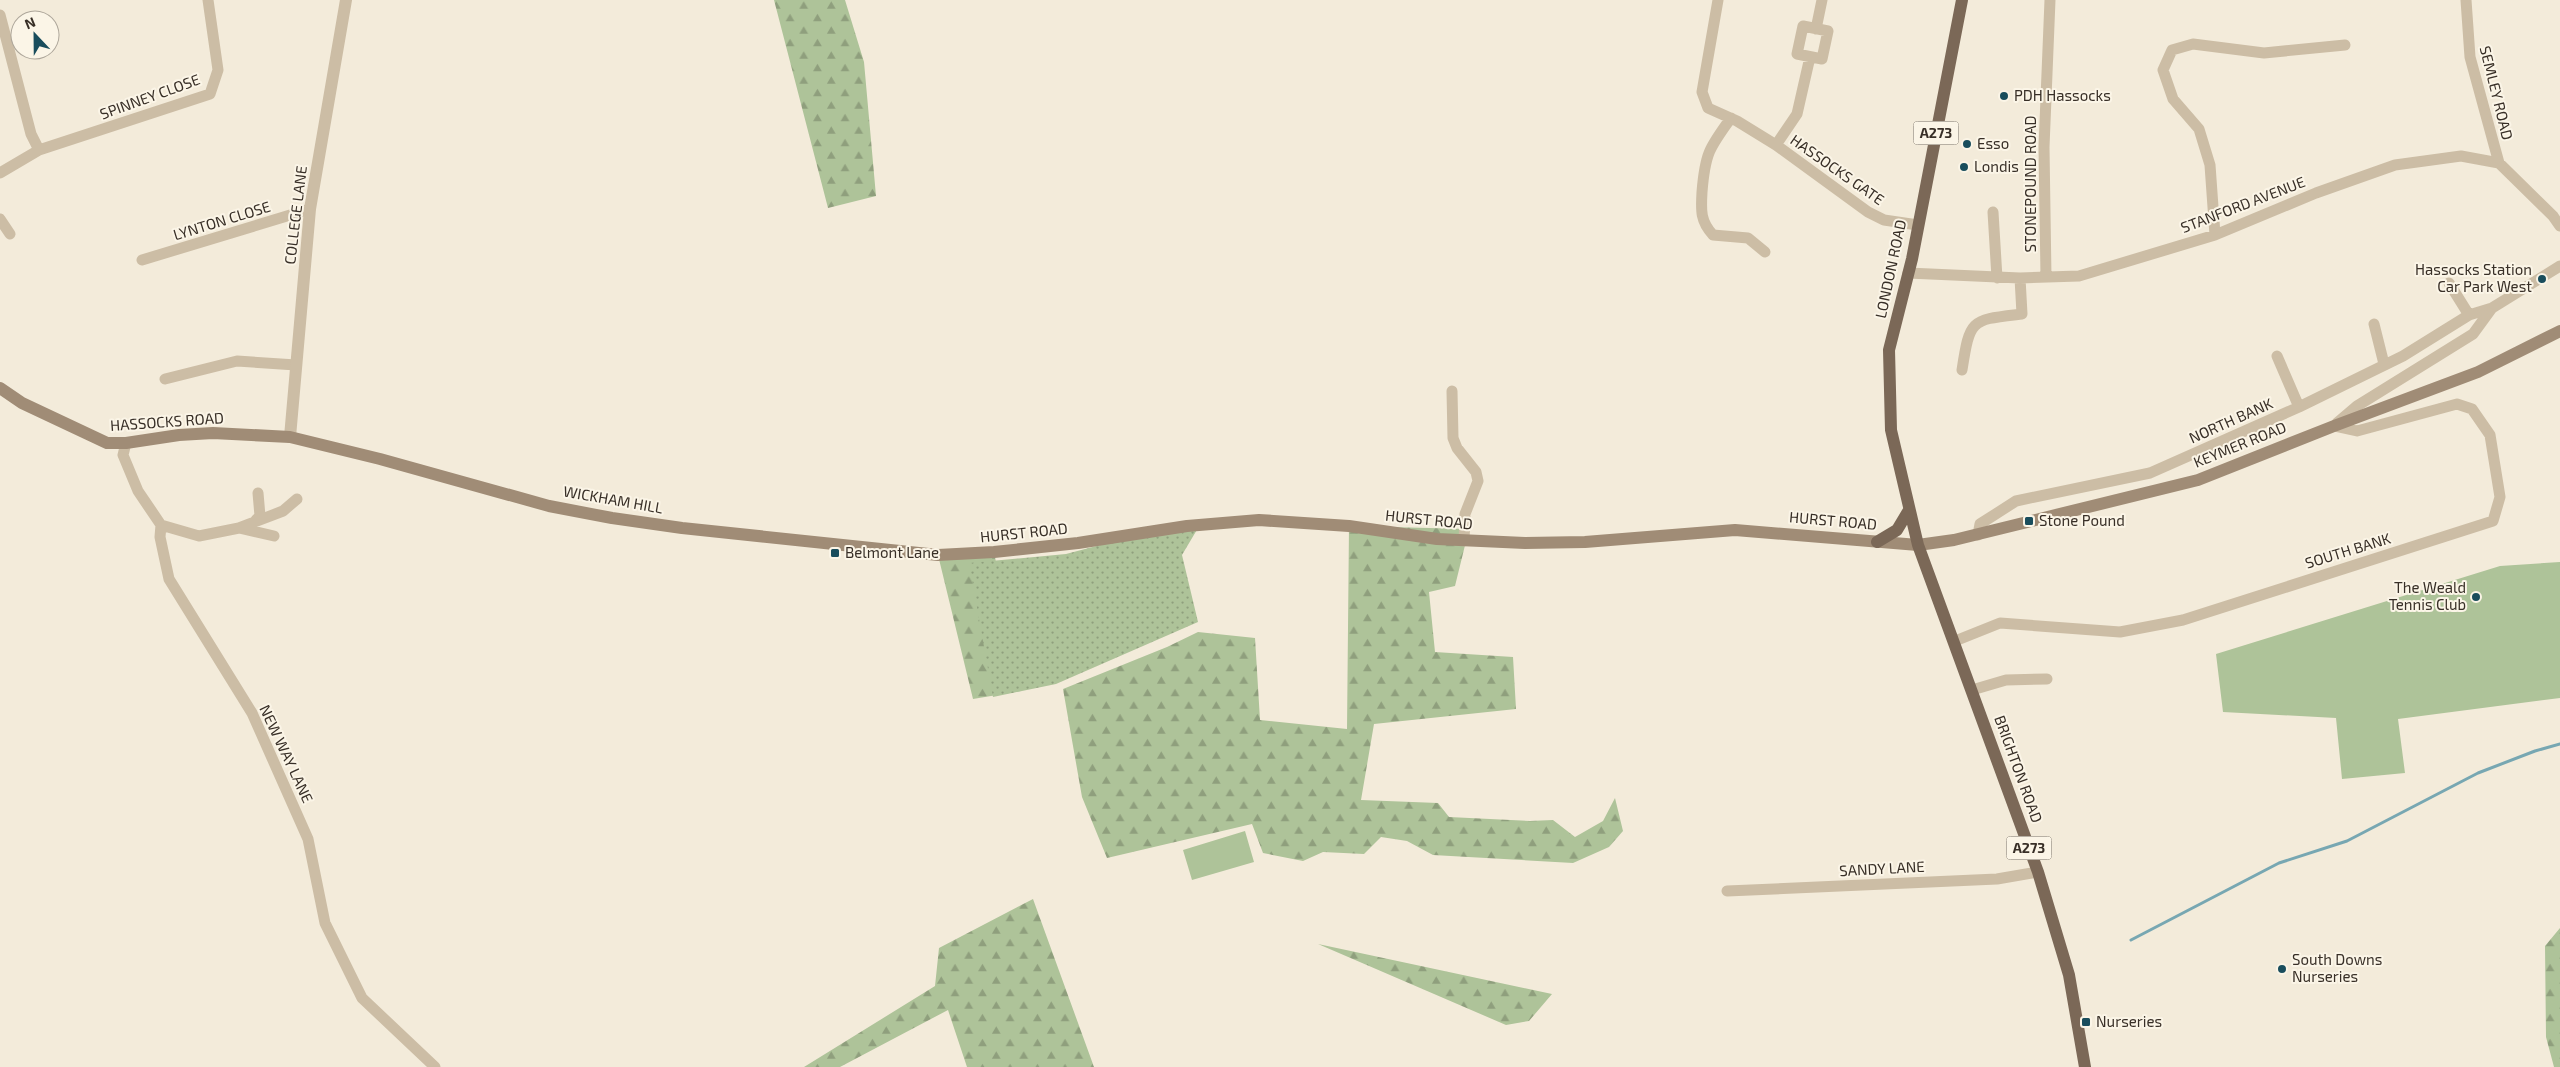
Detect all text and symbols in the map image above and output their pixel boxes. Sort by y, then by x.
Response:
north arrow [10,10,60,60]
text: N [22,13,38,32]
street label: SEMLEY ROAD [2477,44,2517,142]
street label: SPINNEY CLOSE [97,70,202,122]
place label: PDH Hassocks [2014,86,2111,104]
marker: PDH Hassocks [1998,90,2010,102]
street label: STONEPOUND ROAD [2021,115,2039,253]
road number: A273 [1914,122,1958,144]
street label: HASSOCKS GATE [1787,130,1888,208]
place label: Esso [1977,134,2009,152]
marker: Esso [1961,138,1973,150]
place label: Londis [1974,157,2019,175]
marker: Londis [1958,161,1970,173]
street label: COLLEGE LANE [280,164,310,265]
street label: STANFORD AVENUE [2178,172,2307,236]
street label: LYNTON CLOSE [171,197,273,243]
street label: LONDON ROAD [1871,218,1909,320]
place label: Hassocks Station Car Park West [2415,260,2532,295]
marker: Hassocks Station Car Park West [2536,273,2548,285]
street label: NORTH BANK [2186,394,2275,447]
street label: HASSOCKS ROAD [109,408,224,434]
street label: KEYMER ROAD [2191,417,2289,471]
street label: WICKHAM HILL [562,481,665,517]
street label: HURST ROAD [1384,505,1474,533]
street label: HURST ROAD [1789,507,1878,533]
place label: Stone Pound [2039,511,2125,529]
marker: Stone Pound [2023,515,2035,527]
street label: HURST ROAD [979,518,1069,546]
street label: SOUTH BANK [2303,528,2393,572]
place label: Belmont Lane [845,543,939,561]
marker: Belmont Lane [829,547,841,559]
place label: The Weald Tennis Club [2389,578,2466,613]
marker: The Weald Tennis Club [2470,591,2482,603]
street label: NEW WAY LANE [256,702,317,805]
street label: BRIGHTON ROAD [1991,713,2047,825]
road number: A273 [2006,836,2052,860]
street label: SANDY LANE [1839,857,1925,879]
place label: South Downs Nurseries [2292,950,2382,985]
marker: South Downs Nurseries [2276,963,2288,975]
place label: Nurseries [2096,1012,2162,1030]
marker: Nurseries [2080,1016,2092,1028]

